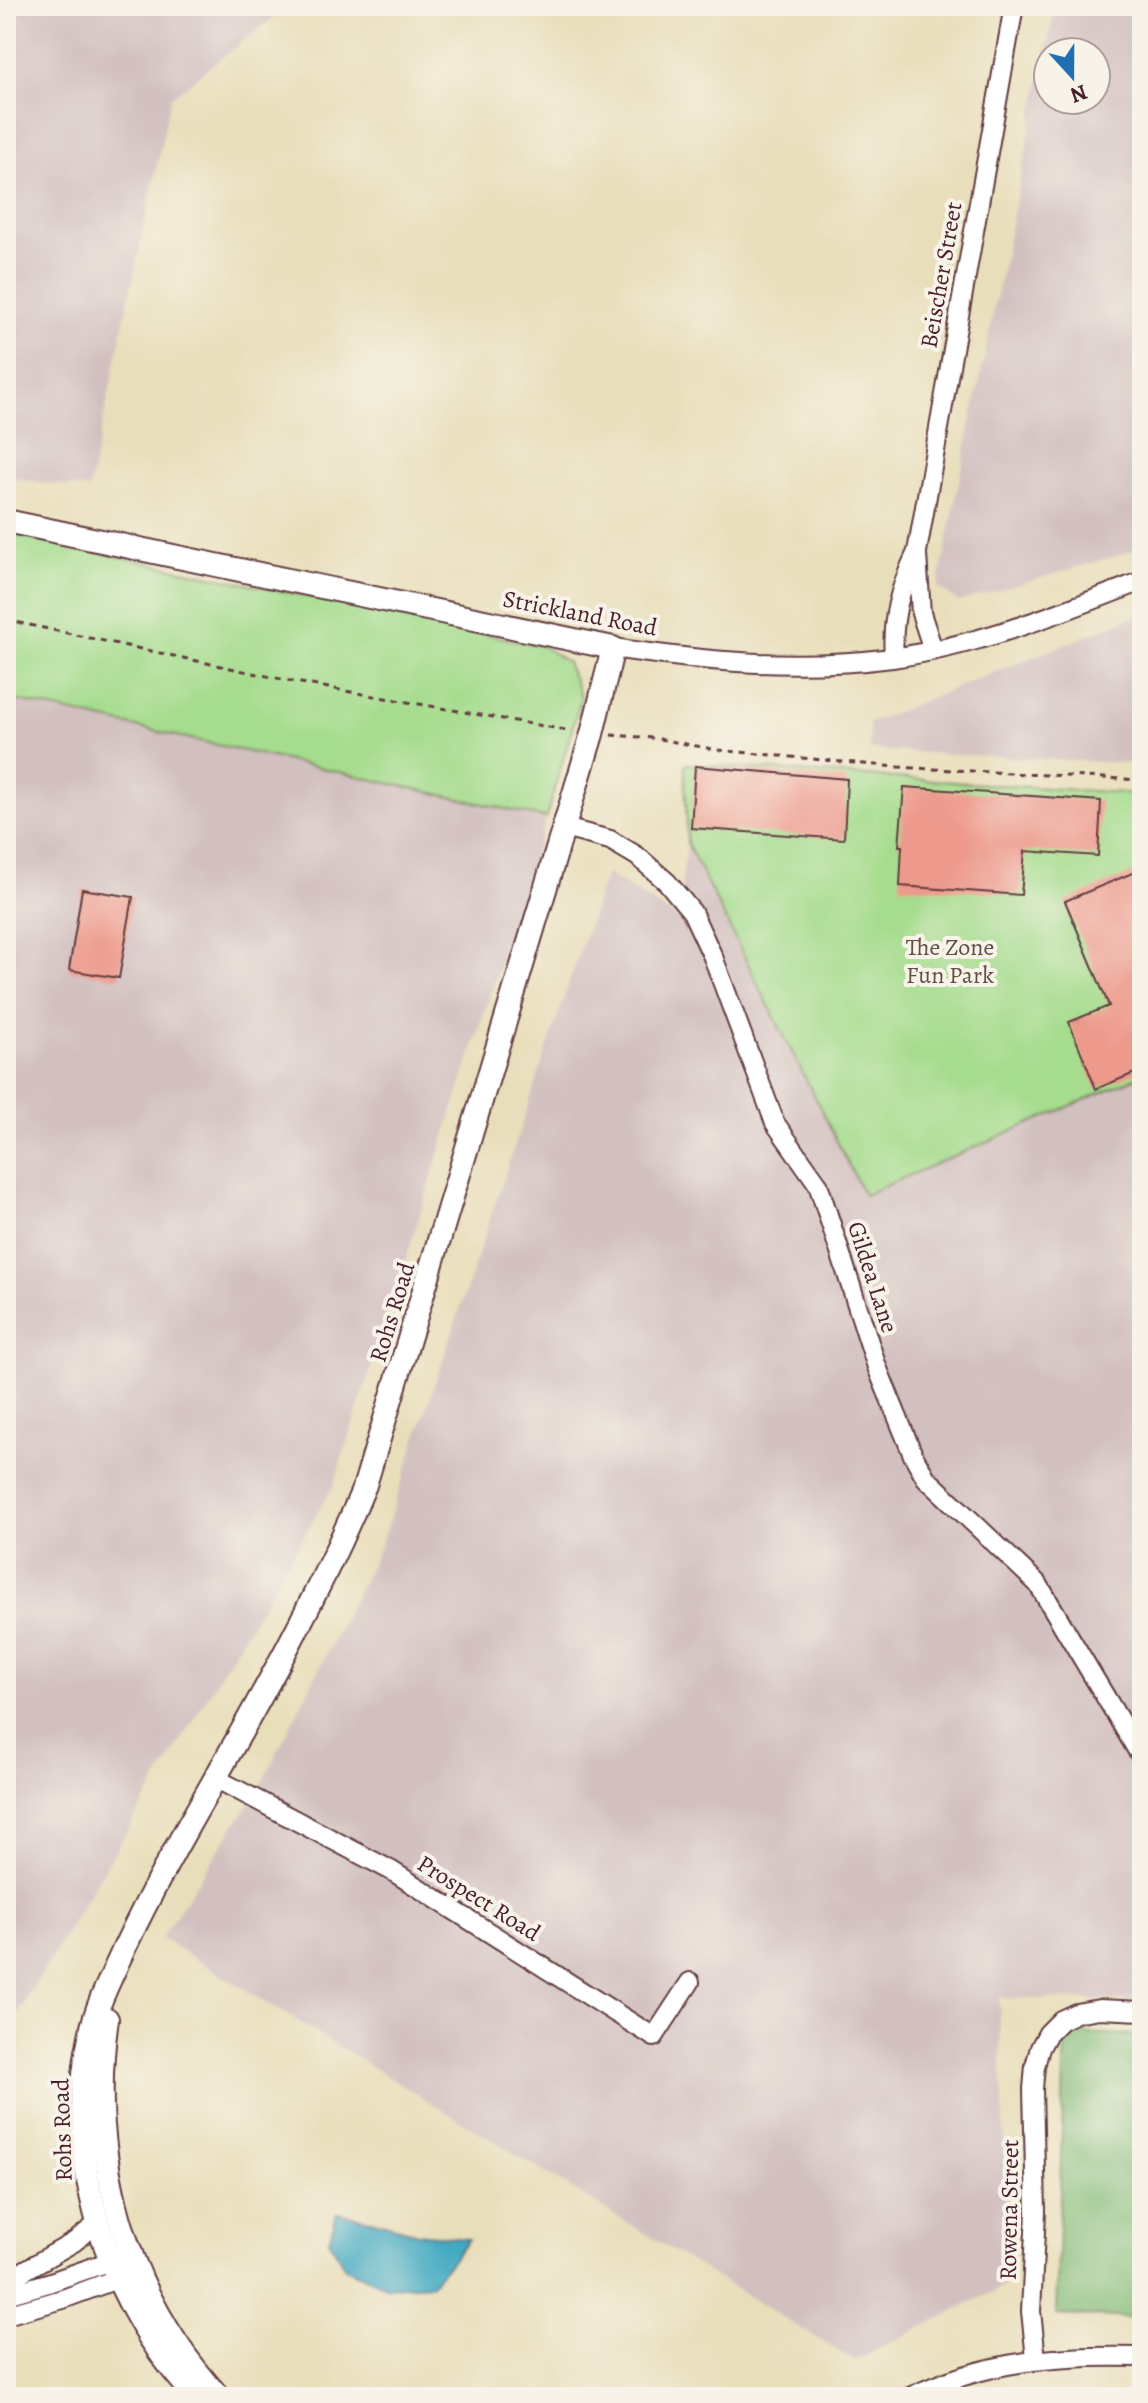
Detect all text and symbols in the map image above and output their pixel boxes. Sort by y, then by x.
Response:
north arrow [1032,36,1112,116]
text: N [1066,77,1092,111]
street label: Beischer Street [912,199,970,351]
street label: Strickland Road [500,582,660,644]
park label: The Zone Fun Park [906,931,994,991]
street label: Gildea Lane [840,1217,906,1337]
street label: Rohs Road [362,1258,422,1366]
street label: Prospect Road [411,1847,547,1949]
street label: Rohs Road [44,2078,80,2182]
street label: Rowena Street [992,2139,1026,2281]

